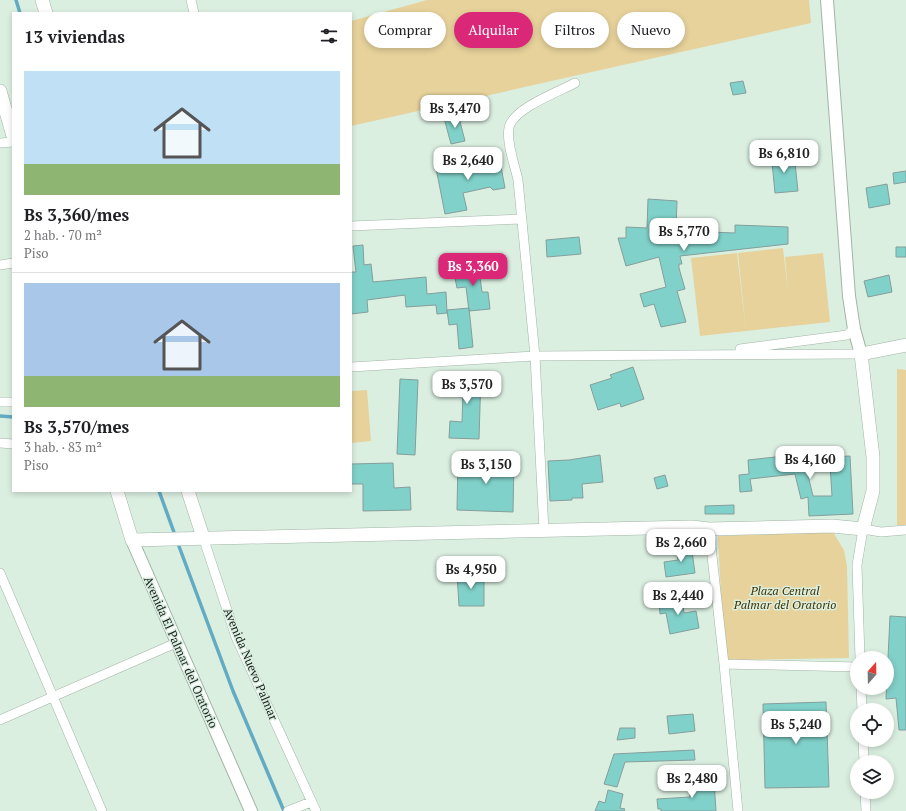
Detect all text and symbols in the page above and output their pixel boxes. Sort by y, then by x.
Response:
chip: Comprar [364,12,446,48]
chip: Alquilar [454,12,533,48]
chip: Filtros [541,12,609,48]
chip: Nuevo [617,12,685,48]
text: 13 viviendas [24,25,125,48]
icon: filters [318,25,340,47]
pin: Bs 3,470 [414,95,496,129]
icon: home [146,97,218,169]
text: Bs 3,470 [429,99,481,117]
pin: Bs 6,810 [743,140,825,174]
text: Bs 6,810 [758,144,810,162]
pin: Bs 2,640 [427,147,509,181]
text: Bs 2,640 [442,151,494,169]
text: Bs 3,360/mes [24,203,129,226]
pin: Bs 5,770 [643,218,725,252]
text: Bs 5,770 [658,222,710,240]
text: 2 hab. · 70 m² [24,226,102,244]
text: Piso [24,244,48,262]
pin: Bs 3,360 [432,253,514,287]
text: Bs 3,360 [447,257,499,275]
icon: home [146,309,218,381]
pin: Bs 3,570 [426,371,508,405]
text: Bs 3,570 [441,375,493,393]
text: Bs 3,570/mes [24,415,129,438]
text: 3 hab. · 83 m² [24,438,102,456]
pin: Bs 4,160 [769,446,851,480]
text: Bs 4,160 [784,450,836,468]
pin: Bs 3,150 [445,451,527,485]
text: Bs 3,150 [460,455,512,473]
text: Piso [24,456,48,474]
pin: Bs 2,660 [640,529,722,563]
text: Bs 2,660 [655,533,707,551]
pin: Bs 4,950 [430,556,512,590]
text: Bs 4,950 [445,560,497,578]
street label: Avenida El Palmar del Oratorio [141,574,221,731]
pin: Bs 2,440 [637,582,719,616]
park label: Plaza Central Palmar del Oratorio [733,583,836,612]
text: Bs 2,440 [652,586,704,604]
street label: Avenida Nuevo Palmar [221,606,282,723]
north arrow [850,651,894,695]
map controls [850,651,894,799]
button: locate [850,703,894,747]
pin: Bs 5,240 [755,711,837,745]
text: Bs 5,240 [770,715,822,733]
button: layers [850,755,894,799]
pin: Bs 2,480 [651,765,733,799]
text: Bs 2,480 [666,769,718,787]

